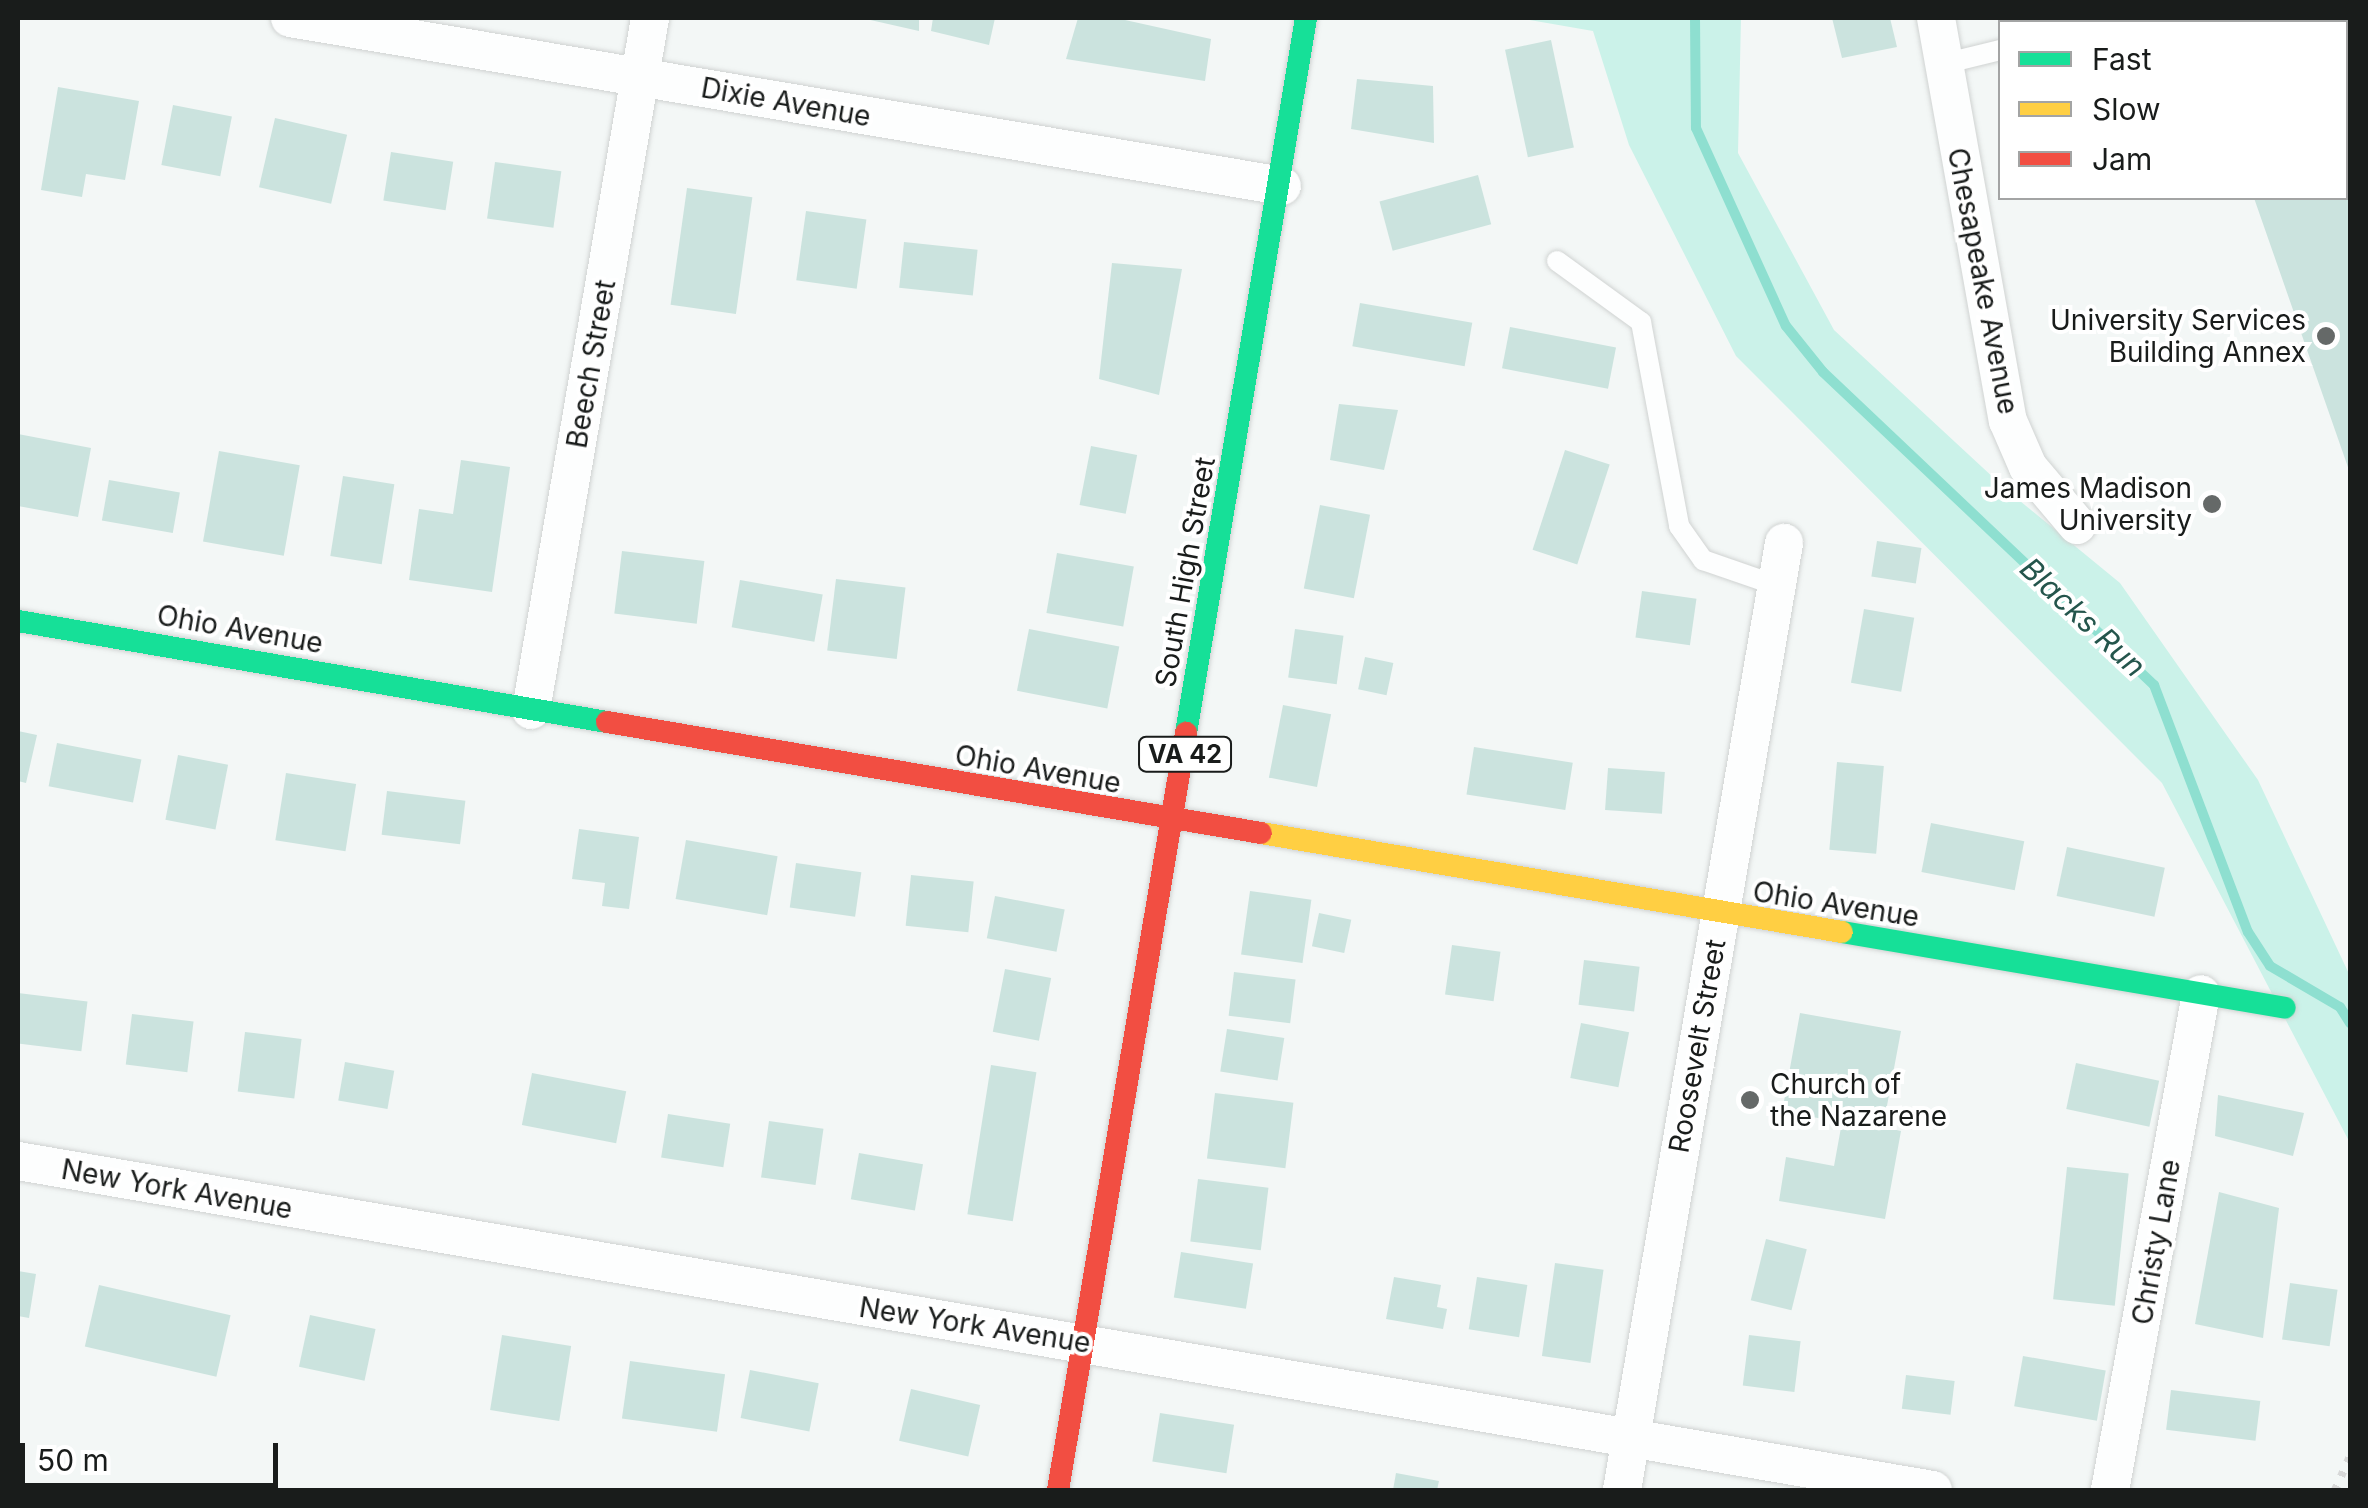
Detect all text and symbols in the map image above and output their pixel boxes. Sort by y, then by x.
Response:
legend [1998,20,2348,200]
text: Fast [2092,41,2151,77]
street label: Dixie Avenue [699,71,873,133]
text: Slow [2092,91,2161,127]
text: Jam [2092,141,2152,177]
street label: Chesapeake Avenue [1941,145,2025,417]
street label: Beech Street [560,277,622,451]
place label: University Services Building Annex [2050,303,2306,369]
marker: University Services Building Annex [2315,325,2337,347]
street label: South High Street [1148,454,1222,690]
place label: James Madison University [1984,471,2192,537]
marker: James Madison University [2201,493,2223,515]
water label: Blacks Run [2013,550,2153,684]
street label: Ohio Avenue [154,598,326,660]
road number: VA 42 [1138,734,1232,774]
street label: Ohio Avenue [952,738,1124,800]
street label: Ohio Avenue [1751,874,1921,934]
street label: Roosevelt Street [1662,936,1732,1156]
place label: Church of the Nazarene [1770,1067,1947,1133]
marker: Church of the Nazarene [1739,1089,1761,1111]
street label: New York Avenue [59,1152,295,1226]
street label: Christy Lane [2125,1157,2187,1327]
street label: New York Avenue [857,1290,1093,1360]
scale bar [25,1423,282,1485]
text: 50 m [37,1442,109,1478]

